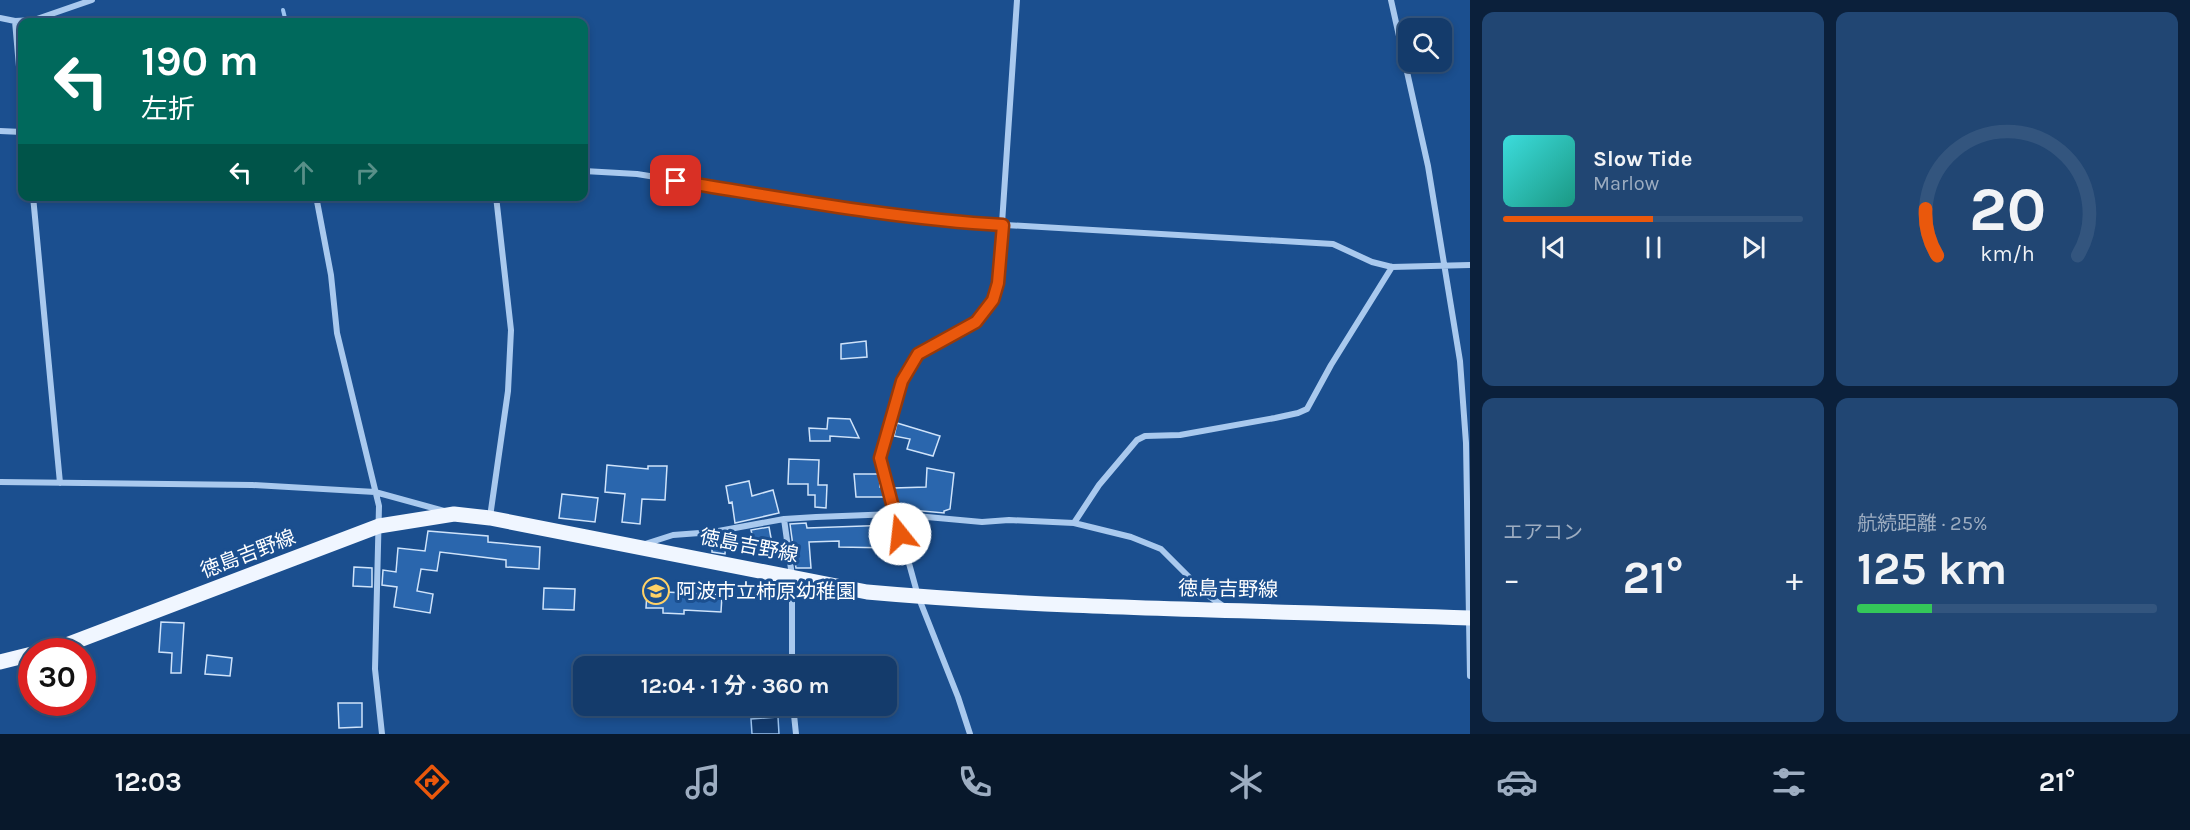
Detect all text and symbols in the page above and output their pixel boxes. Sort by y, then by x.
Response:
map controls [1398,18,1452,72]
button: search [1398,18,1452,72]
text: 190 m [141,36,259,86]
icon: left [42,42,120,120]
text: 左折 [141,93,195,125]
text: Slow Tide [1593,146,1693,172]
pin [650,155,701,206]
icon: left [224,156,257,189]
icon: ahead [287,156,320,189]
icon: right [350,156,383,189]
icon: arrive [659,164,692,197]
text: Marlow [1593,172,1659,195]
text: 20 [1968,173,2046,246]
icon: previous [1537,231,1570,264]
icon: pause [1637,231,1670,264]
icon: next [1737,231,1770,264]
text: km/h [1980,242,2034,267]
position arrow [868,502,932,566]
text: 航続距離 · 25% [1857,512,1987,535]
text: エアコン [1503,521,1583,544]
street label: 徳島吉野線 [197,525,299,583]
street label: 徳島吉野線 [698,525,800,567]
text: 125 km [1857,543,2007,595]
text: 21° [1623,552,1683,604]
text: − [1503,560,1520,598]
text: + [1786,560,1803,598]
school or university icon: 阿波市立柿原幼稚園 [641,576,671,606]
street label: 徳島吉野線 [1178,577,1278,601]
place label: 阿波市立柿原幼稚園 [676,580,856,603]
speed limit sign: 30 [18,638,96,716]
text: 12:04 · 1 分 · 360 m [641,673,829,699]
icon: directions [411,761,453,803]
icon: music [682,761,724,803]
icon: phone [954,761,996,803]
icon: climate [1225,761,1267,803]
icon: car [1496,761,1538,803]
icon: filters [1768,761,1810,803]
text: 12:03 [115,766,182,798]
text: 21° [2039,766,2075,798]

